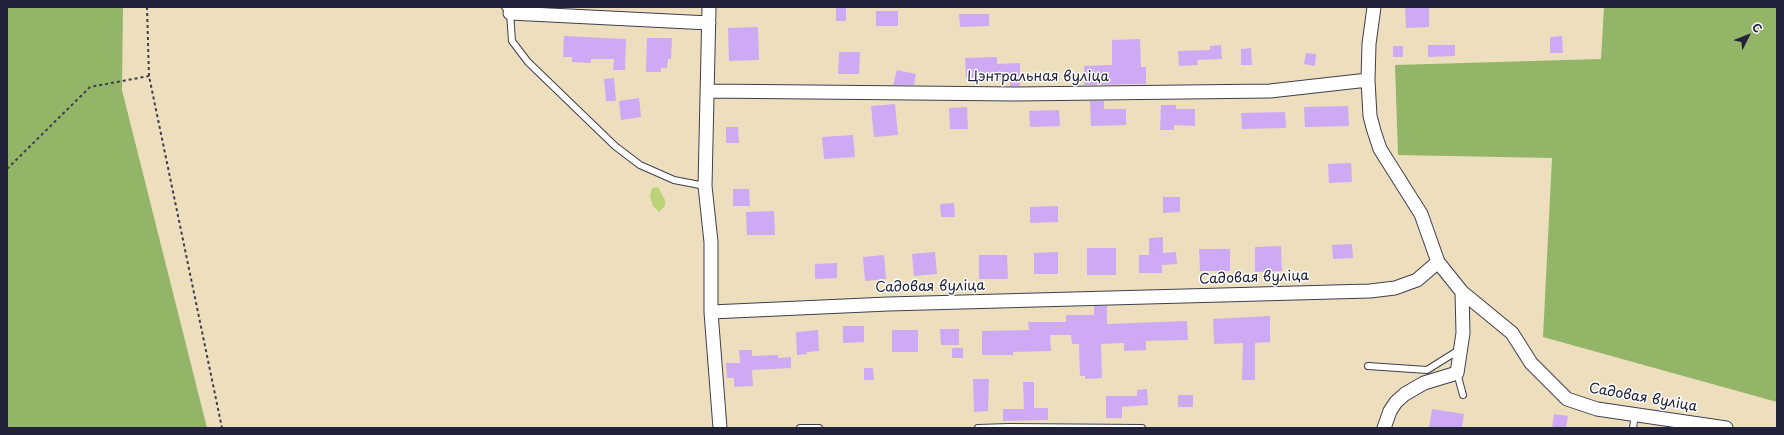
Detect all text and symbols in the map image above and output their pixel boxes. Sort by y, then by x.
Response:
north arrow [1728,16,1768,56]
text: С [1748,19,1766,36]
street label: Цэнтральная вуліца [967,69,1109,85]
street label: Садовая вуліца [1199,268,1309,288]
street label: Садовая вуліца [875,278,985,296]
street label: Садовая вуліца [1587,380,1699,416]

